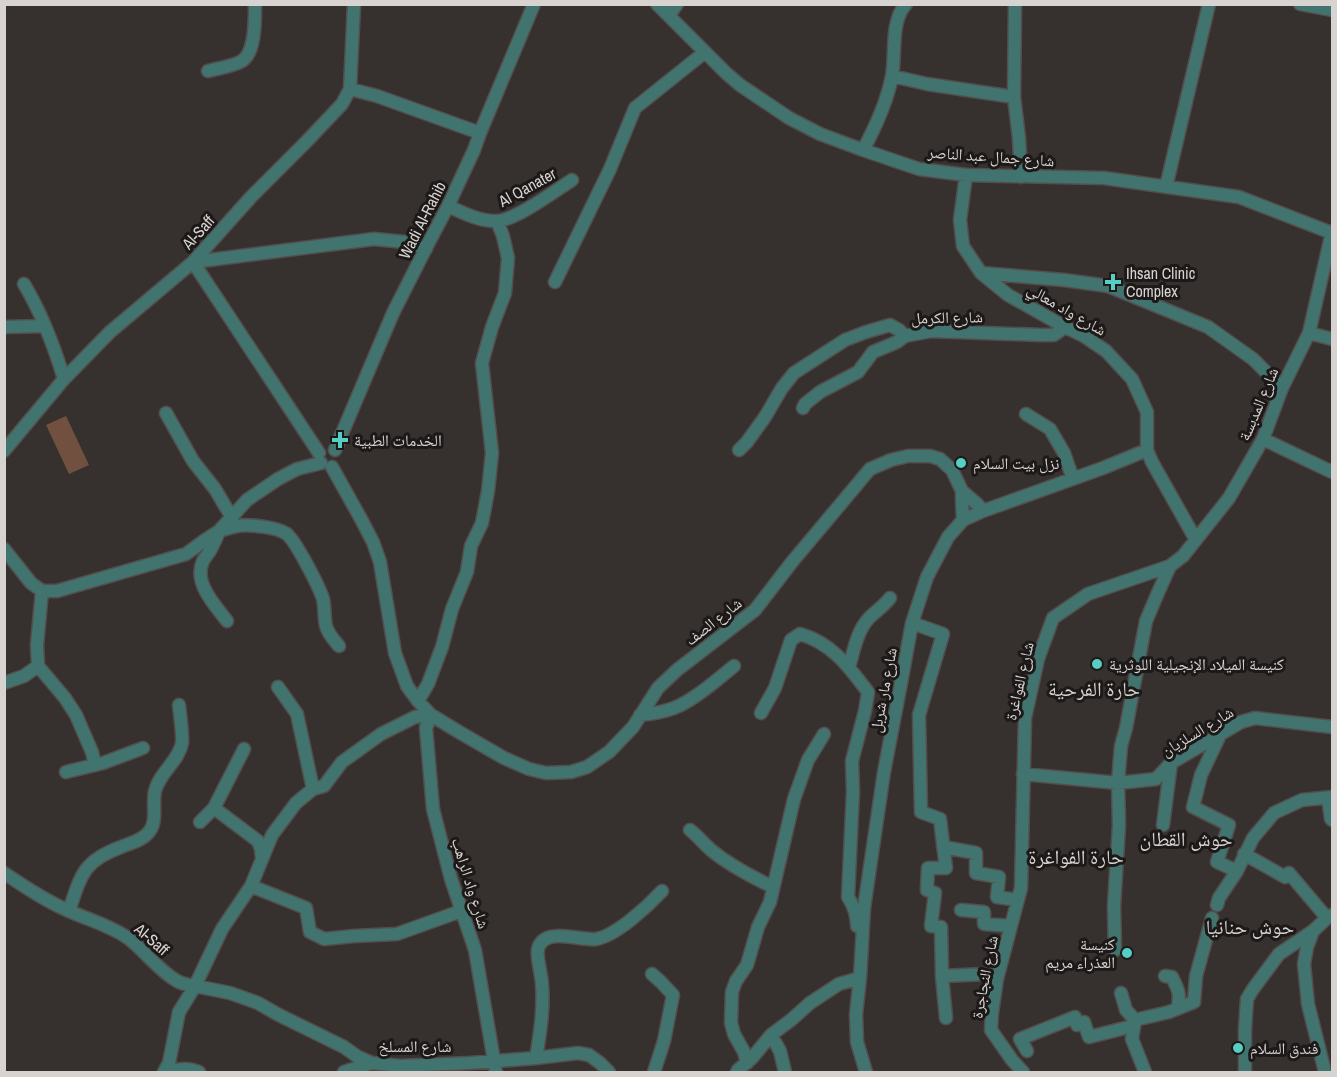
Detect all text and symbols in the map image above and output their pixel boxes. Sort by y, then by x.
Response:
street label: شارع جمال عبد الناصر [926,141,1055,171]
street label: Al Qanater [493,162,560,212]
street label: Wadi Al-Rahib [393,178,451,262]
street label: Al-Saff [176,209,220,255]
place label: Ihsan Clinic Complex [1126,262,1196,302]
marker: Ihsan Clinic Complex [1104,273,1122,291]
street label: شارع واد معالي [1022,277,1111,342]
street label: شارع الكرمل [911,305,983,329]
street label: شارع المدبسة [1233,364,1283,444]
place label: الخدمات الطبية [354,429,442,451]
marker: الخدمات الطبية [331,431,349,449]
place label: نزل بيت السلام [973,452,1059,474]
marker: نزل بيت السلام [954,456,968,470]
street label: شارع الصف [680,592,746,650]
street label: شارع الفواغرة [999,640,1039,722]
street label: شارع مار شربل [864,646,902,734]
place label: كنيسة الميلاد الإنجيلية اللوثرية [1109,653,1284,675]
marker: كنيسة الميلاد الإنجيلية اللوثرية [1090,657,1104,671]
district label: حارة الفرحية [1048,675,1140,702]
street label: شارع السلزيان [1157,701,1237,761]
district label: حوش القطان [1140,825,1233,852]
street label: شارع واد الراهب [447,835,495,931]
district label: حارة الفواغرة [1028,843,1124,870]
district label: حوش حنانيا [1206,913,1294,940]
street label: Al-Saff [129,917,175,961]
place label: كنيسة العذراء مريم [1045,933,1115,973]
street label: شارع النجاجرة [965,934,1003,1020]
marker: كنيسة العذراء مريم [1120,946,1134,960]
street label: شارع المسلخ [378,1035,452,1057]
place label: فندق السلام [1250,1037,1318,1059]
marker: فندق السلام [1231,1041,1245,1055]

